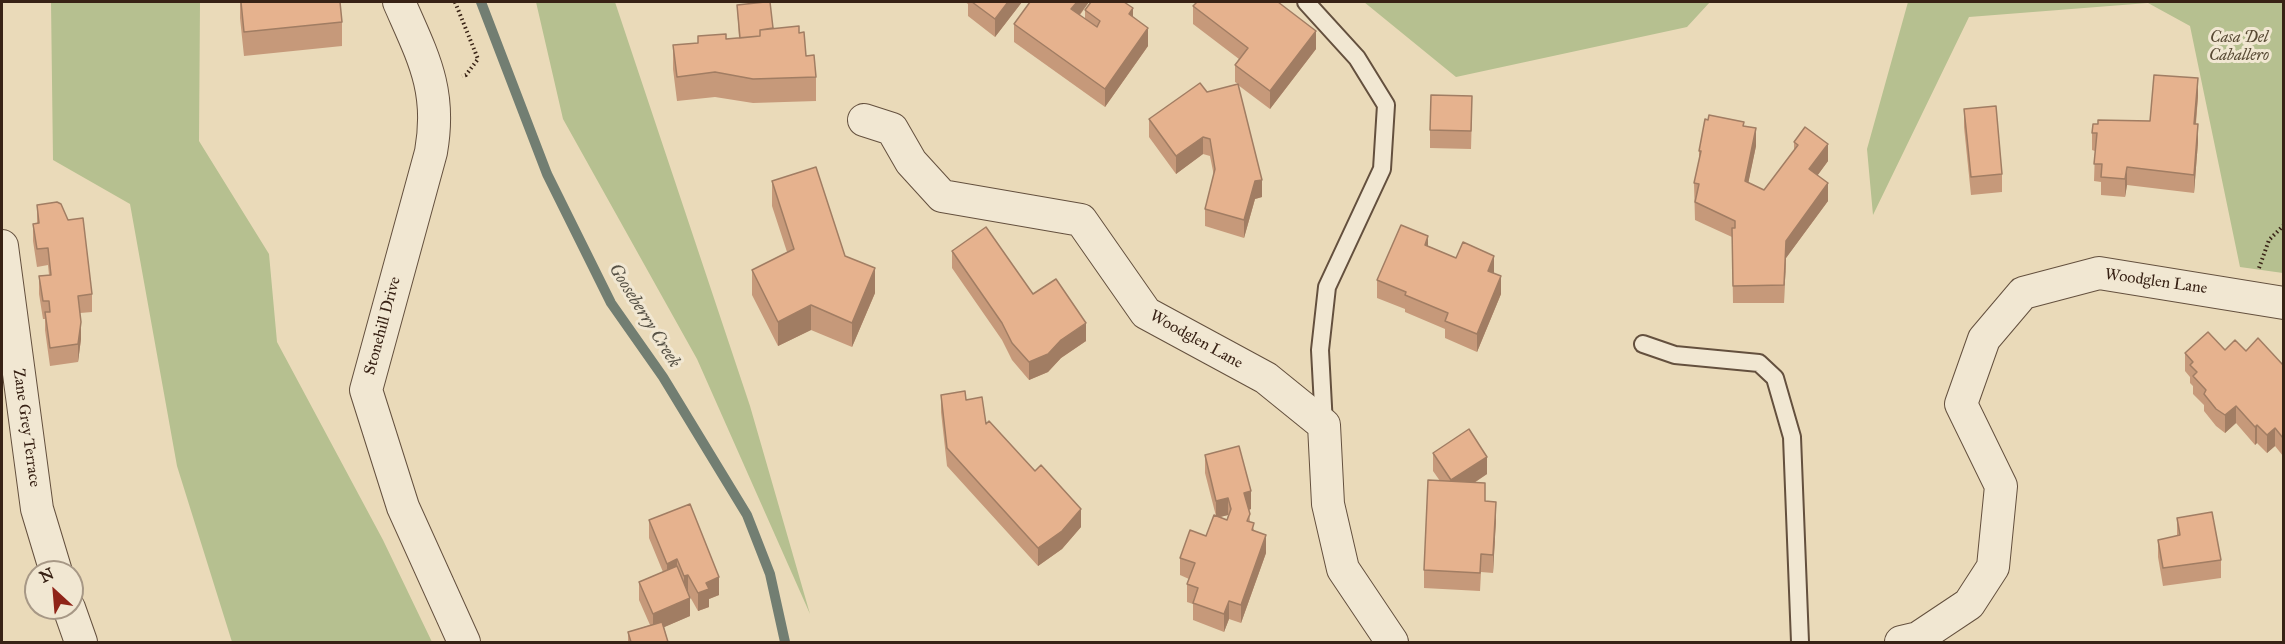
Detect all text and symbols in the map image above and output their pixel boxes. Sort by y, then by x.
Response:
park label: Casa Del Caballero [2209,28,2269,66]
water label: Gooseberry Creek [603,260,685,372]
street label: Woodglen Lane [2104,265,2208,299]
street label: Stonehill Drive [361,275,405,377]
street label: Woodglen Lane [1146,307,1246,373]
street label: Zane Grey Terrace [8,368,44,488]
north arrow [24,560,84,620]
text: N [36,564,57,587]

